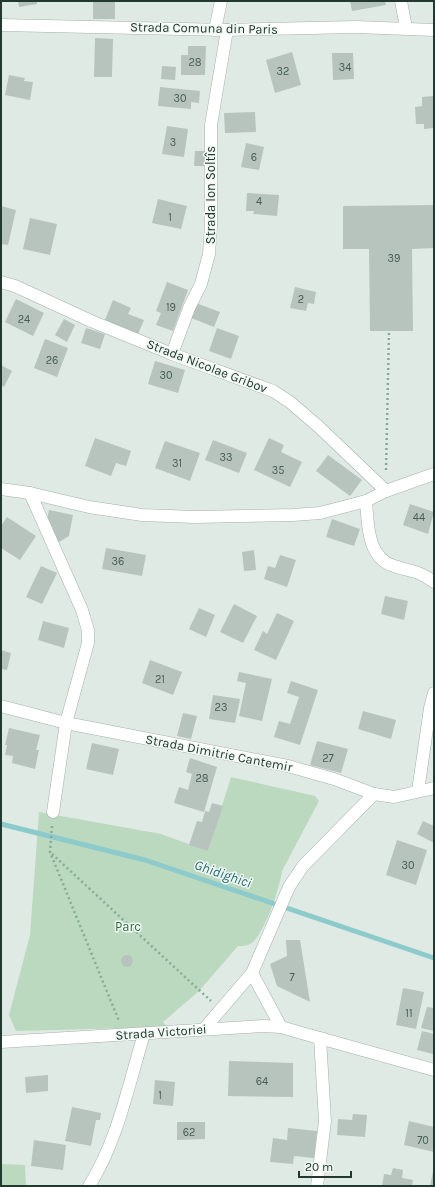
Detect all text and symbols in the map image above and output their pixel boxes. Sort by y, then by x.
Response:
street label: Strada Comuna din Paris [130,19,278,37]
house number: 28 [188,56,202,69]
house number: 34 [339,61,351,74]
house number: 32 [277,65,289,78]
house number: 30 [173,92,187,105]
house number: 3 [170,136,176,149]
street label: Strada Ion Soltîs [203,146,218,244]
house number: 6 [251,151,257,164]
house number: 4 [256,195,262,208]
house number: 1 [168,211,172,224]
house number: 39 [388,252,400,265]
house number: 2 [298,293,304,306]
house number: 19 [166,301,176,314]
house number: 24 [18,313,30,326]
street label: Strada Nicolae Gribov [145,336,270,396]
house number: 26 [46,354,58,367]
house number: 30 [159,369,173,382]
house number: 33 [220,451,233,464]
house number: 31 [172,457,182,470]
house number: 35 [272,464,284,477]
house number: 44 [413,511,425,524]
house number: 36 [112,555,124,568]
house number: 21 [155,673,165,686]
house number: 23 [215,701,227,714]
street label: Strada Dimitrie Cantemir [144,731,294,775]
house number: 27 [322,752,334,765]
house number: 28 [195,772,209,785]
water label: Ghidighici [192,856,254,892]
house number: 30 [401,859,415,872]
park label: Parc [115,919,141,934]
house number: 7 [289,971,295,984]
house number: 11 [405,1007,413,1020]
street label: Strada Victoriei [115,1021,207,1043]
house number: 64 [256,1075,268,1088]
house number: 1 [158,1089,162,1102]
house number: 62 [183,1126,195,1139]
house number: 70 [417,1134,429,1147]
scale bar [299,1153,351,1179]
text: 20 m [305,1160,333,1174]

